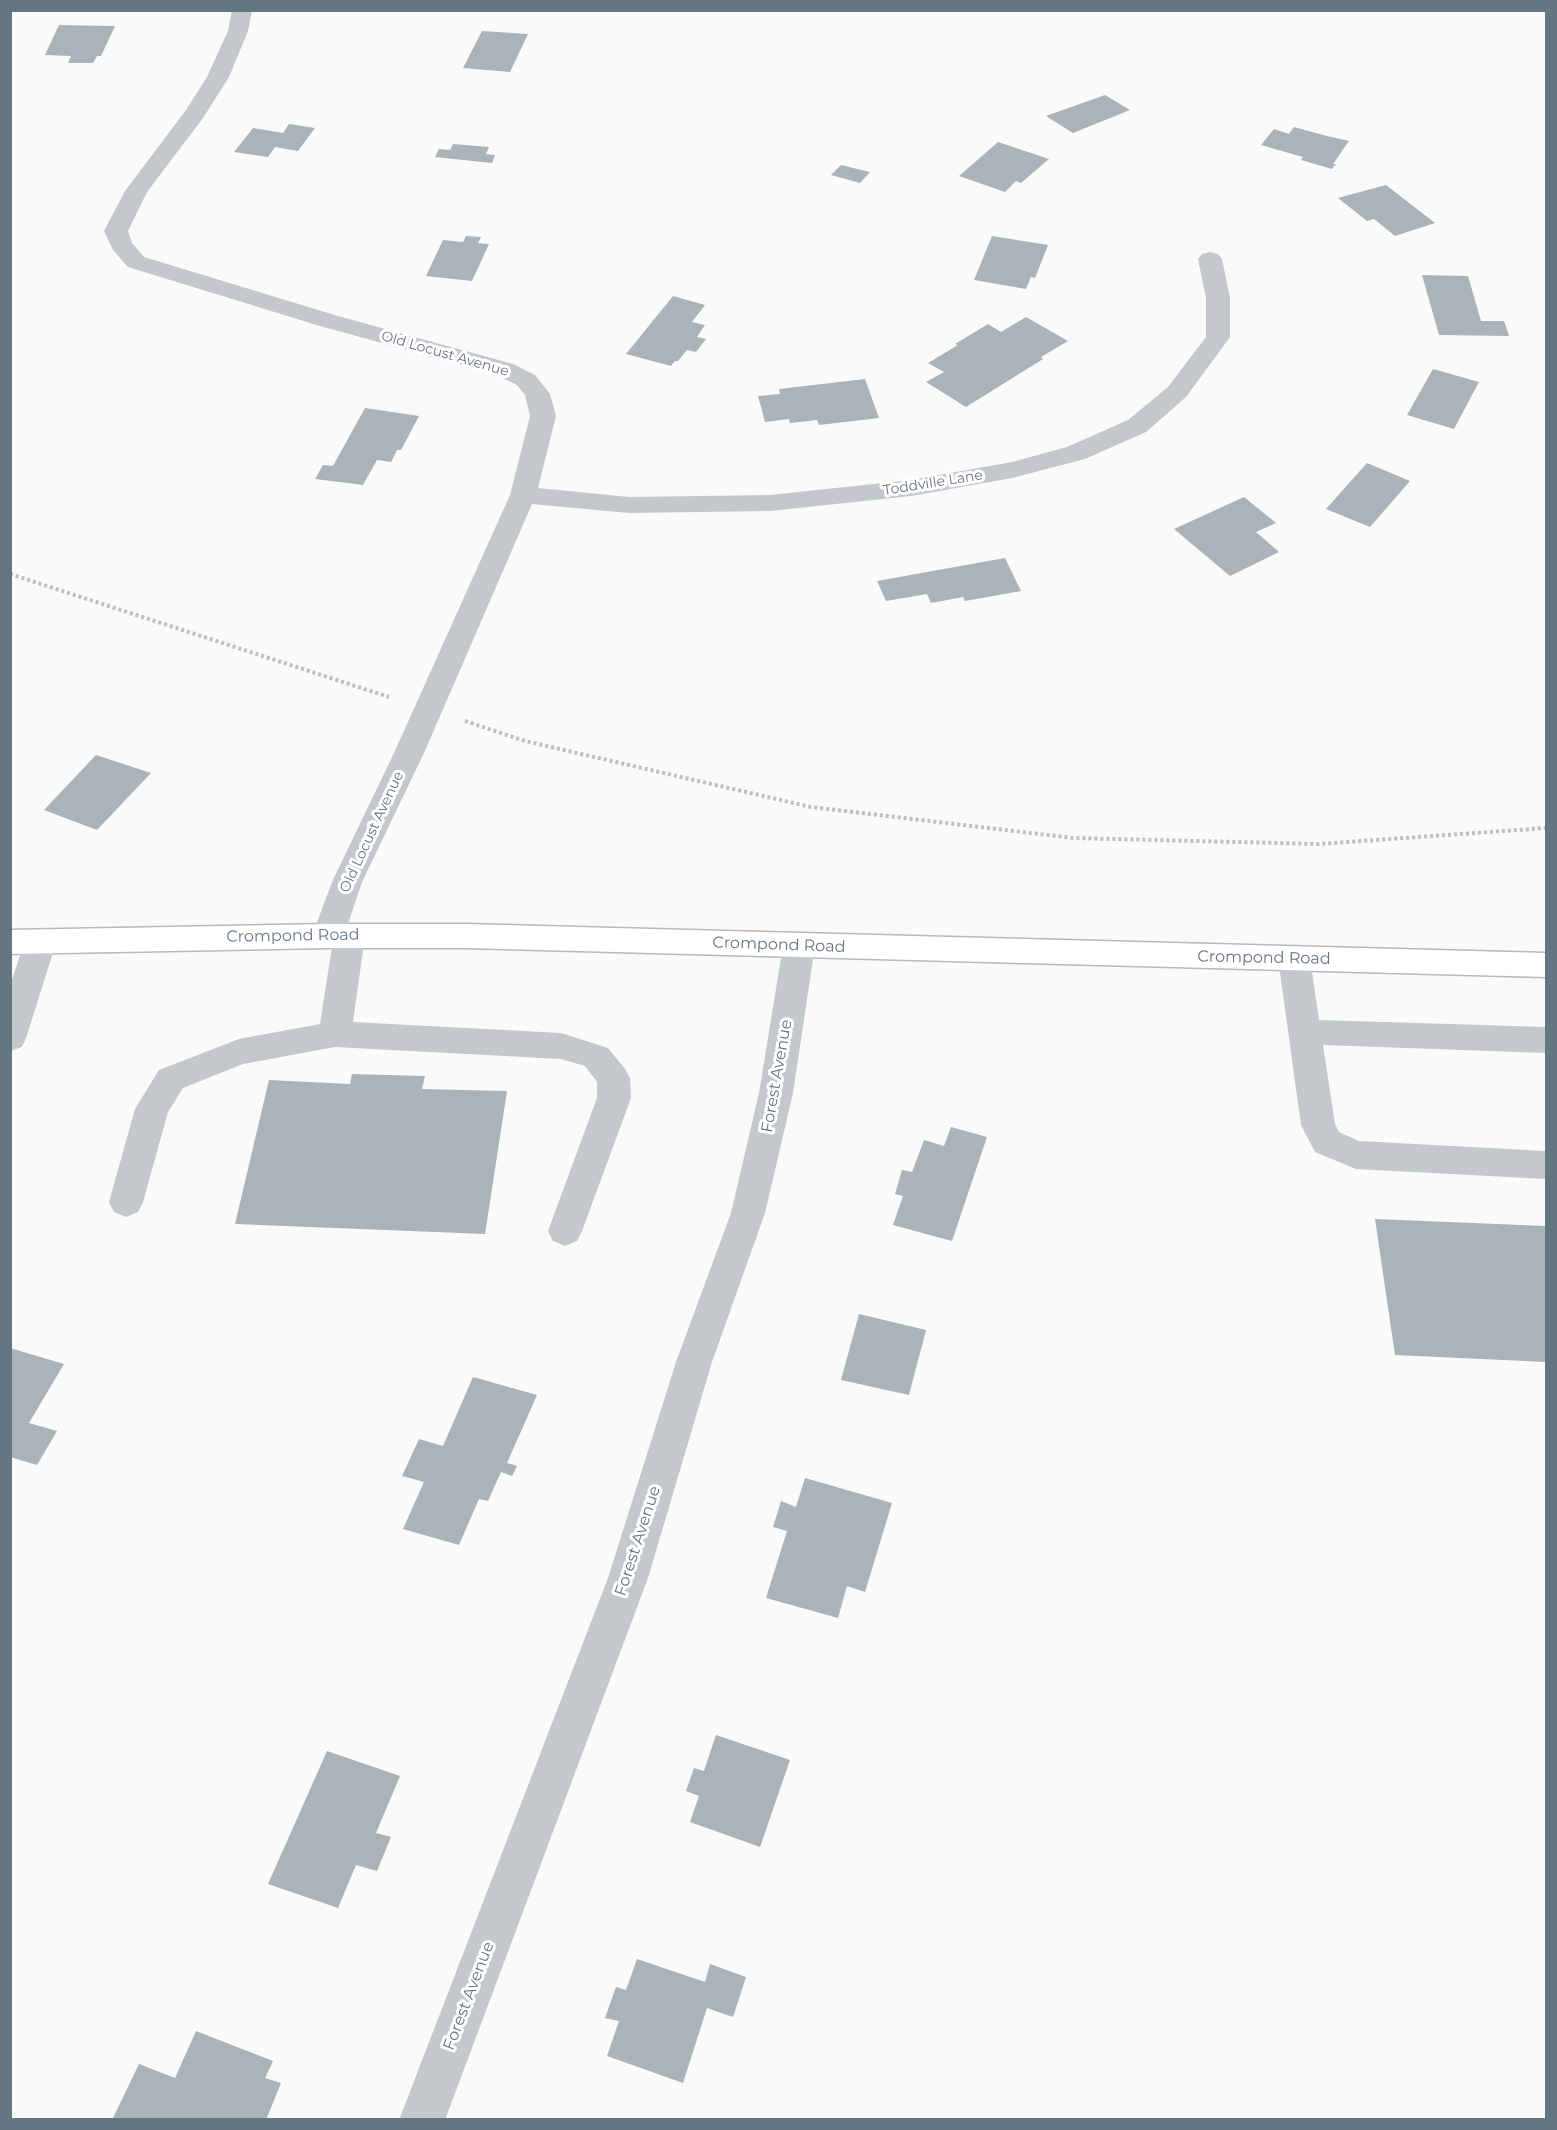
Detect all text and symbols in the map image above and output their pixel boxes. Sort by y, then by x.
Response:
street label: Old Locust Avenue [379,328,511,380]
street label: Toddville Lane [882,467,984,499]
street label: Old Locust Avenue [337,769,407,895]
street label: Crompond Road [226,925,360,947]
street label: Crompond Road [712,933,846,957]
street label: Crompond Road [1197,947,1331,969]
street label: Forest Avenue [758,1018,796,1134]
street label: Forest Avenue [611,1484,665,1598]
street label: Forest Avenue [439,1939,499,2053]

